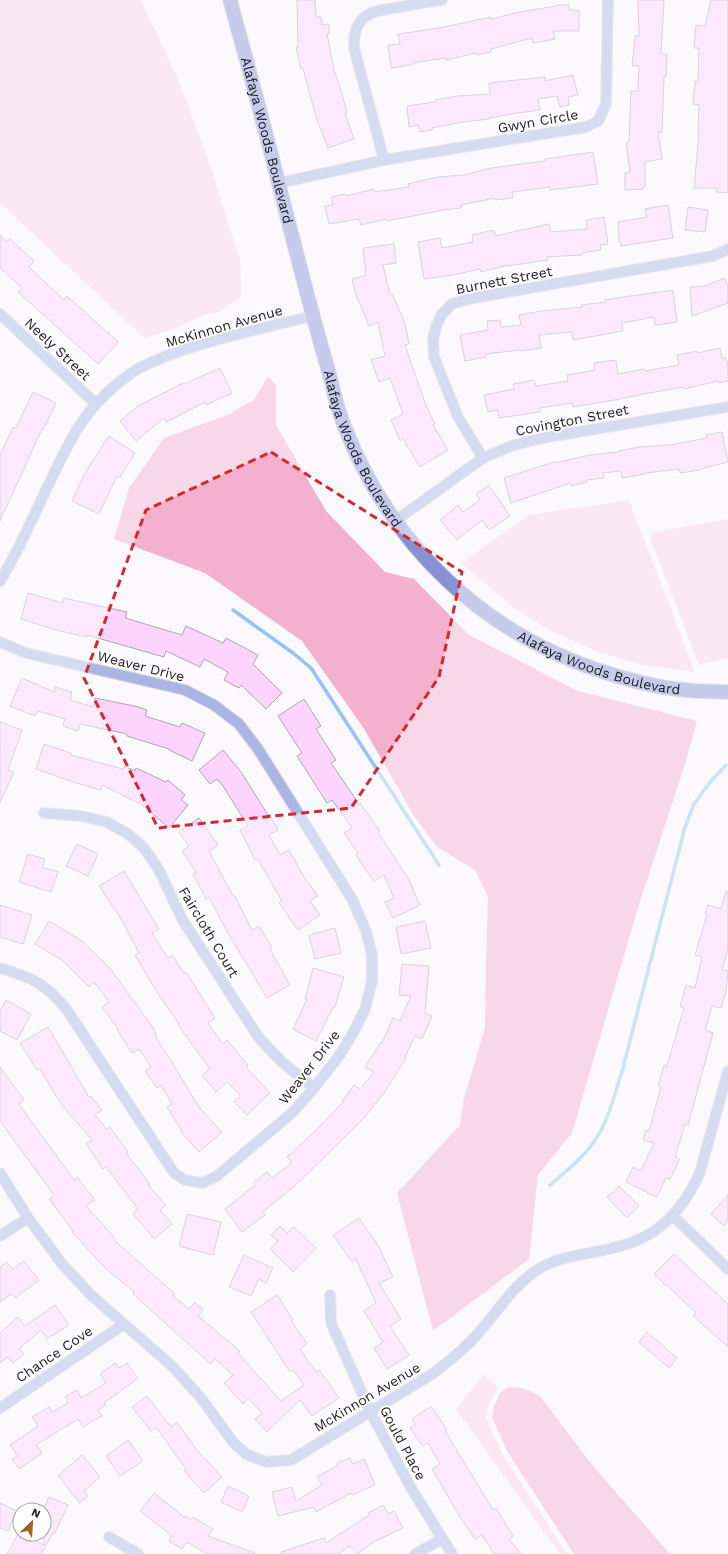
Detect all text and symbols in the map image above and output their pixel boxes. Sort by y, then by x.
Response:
street label: Alafaya Woods Boulevard [238,55,297,225]
street label: Gwyn Circle [496,106,580,136]
street label: Burnett Street [454,263,554,297]
street label: McKinnon Avenue [164,302,284,350]
street label: Neely Street [22,314,94,384]
street label: Alafaya Woods Boulevard [321,368,405,530]
street label: Covington Street [514,401,630,439]
street label: Alafaya Woods Boulevard [515,627,681,698]
street label: Weaver Drive [96,647,186,685]
street label: Faircloth Court [176,884,242,980]
street label: Weaver Drive [275,1027,343,1107]
street label: Chance Cove [13,1323,95,1385]
street label: McKinnon Avenue [311,1359,423,1435]
street label: Gould Place [377,1403,429,1483]
north arrow [12,1502,52,1542]
text: N [30,1506,42,1521]

